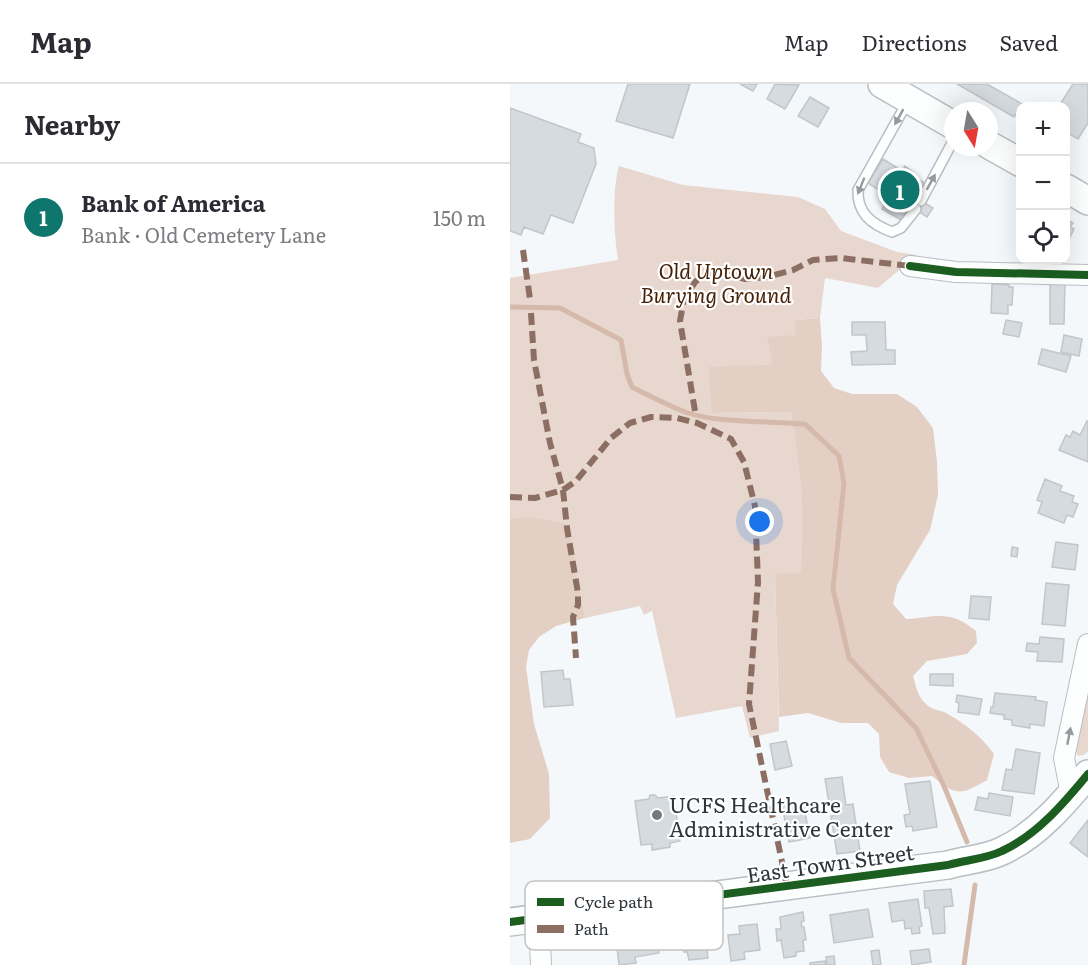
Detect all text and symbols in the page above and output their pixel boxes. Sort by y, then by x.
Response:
text: Map [30,20,92,62]
text: Map [784,26,829,57]
text: Directions [862,26,967,57]
text: Saved [1000,26,1058,57]
north arrow [944,102,998,156]
map controls [1016,102,1070,264]
button: + [1016,102,1070,156]
text: Nearby [24,104,120,143]
one-way arrow [893,109,904,125]
button: − [1016,156,1070,210]
pin: 1 [880,168,920,212]
one-way arrow [926,174,937,190]
one-way arrow [856,178,866,196]
text: Bank of America [81,186,266,219]
text: 1 [39,202,48,232]
text: 150 m [433,202,486,232]
button: locate [1016,210,1070,264]
text: Bank · Old Cemetery Lane [81,219,326,249]
park label: Old Uptown Burying Ground [640,254,792,309]
your location [745,507,774,536]
one-way arrow [1065,727,1074,746]
place label: UCFS Healthcare Administrative Center [669,788,893,843]
marker: UCFS Healthcare Administrative Center [650,808,664,822]
street label: East Town Street [744,835,916,889]
legend [525,881,723,950]
text: Cycle path [574,889,654,913]
text: Path [574,916,609,940]

